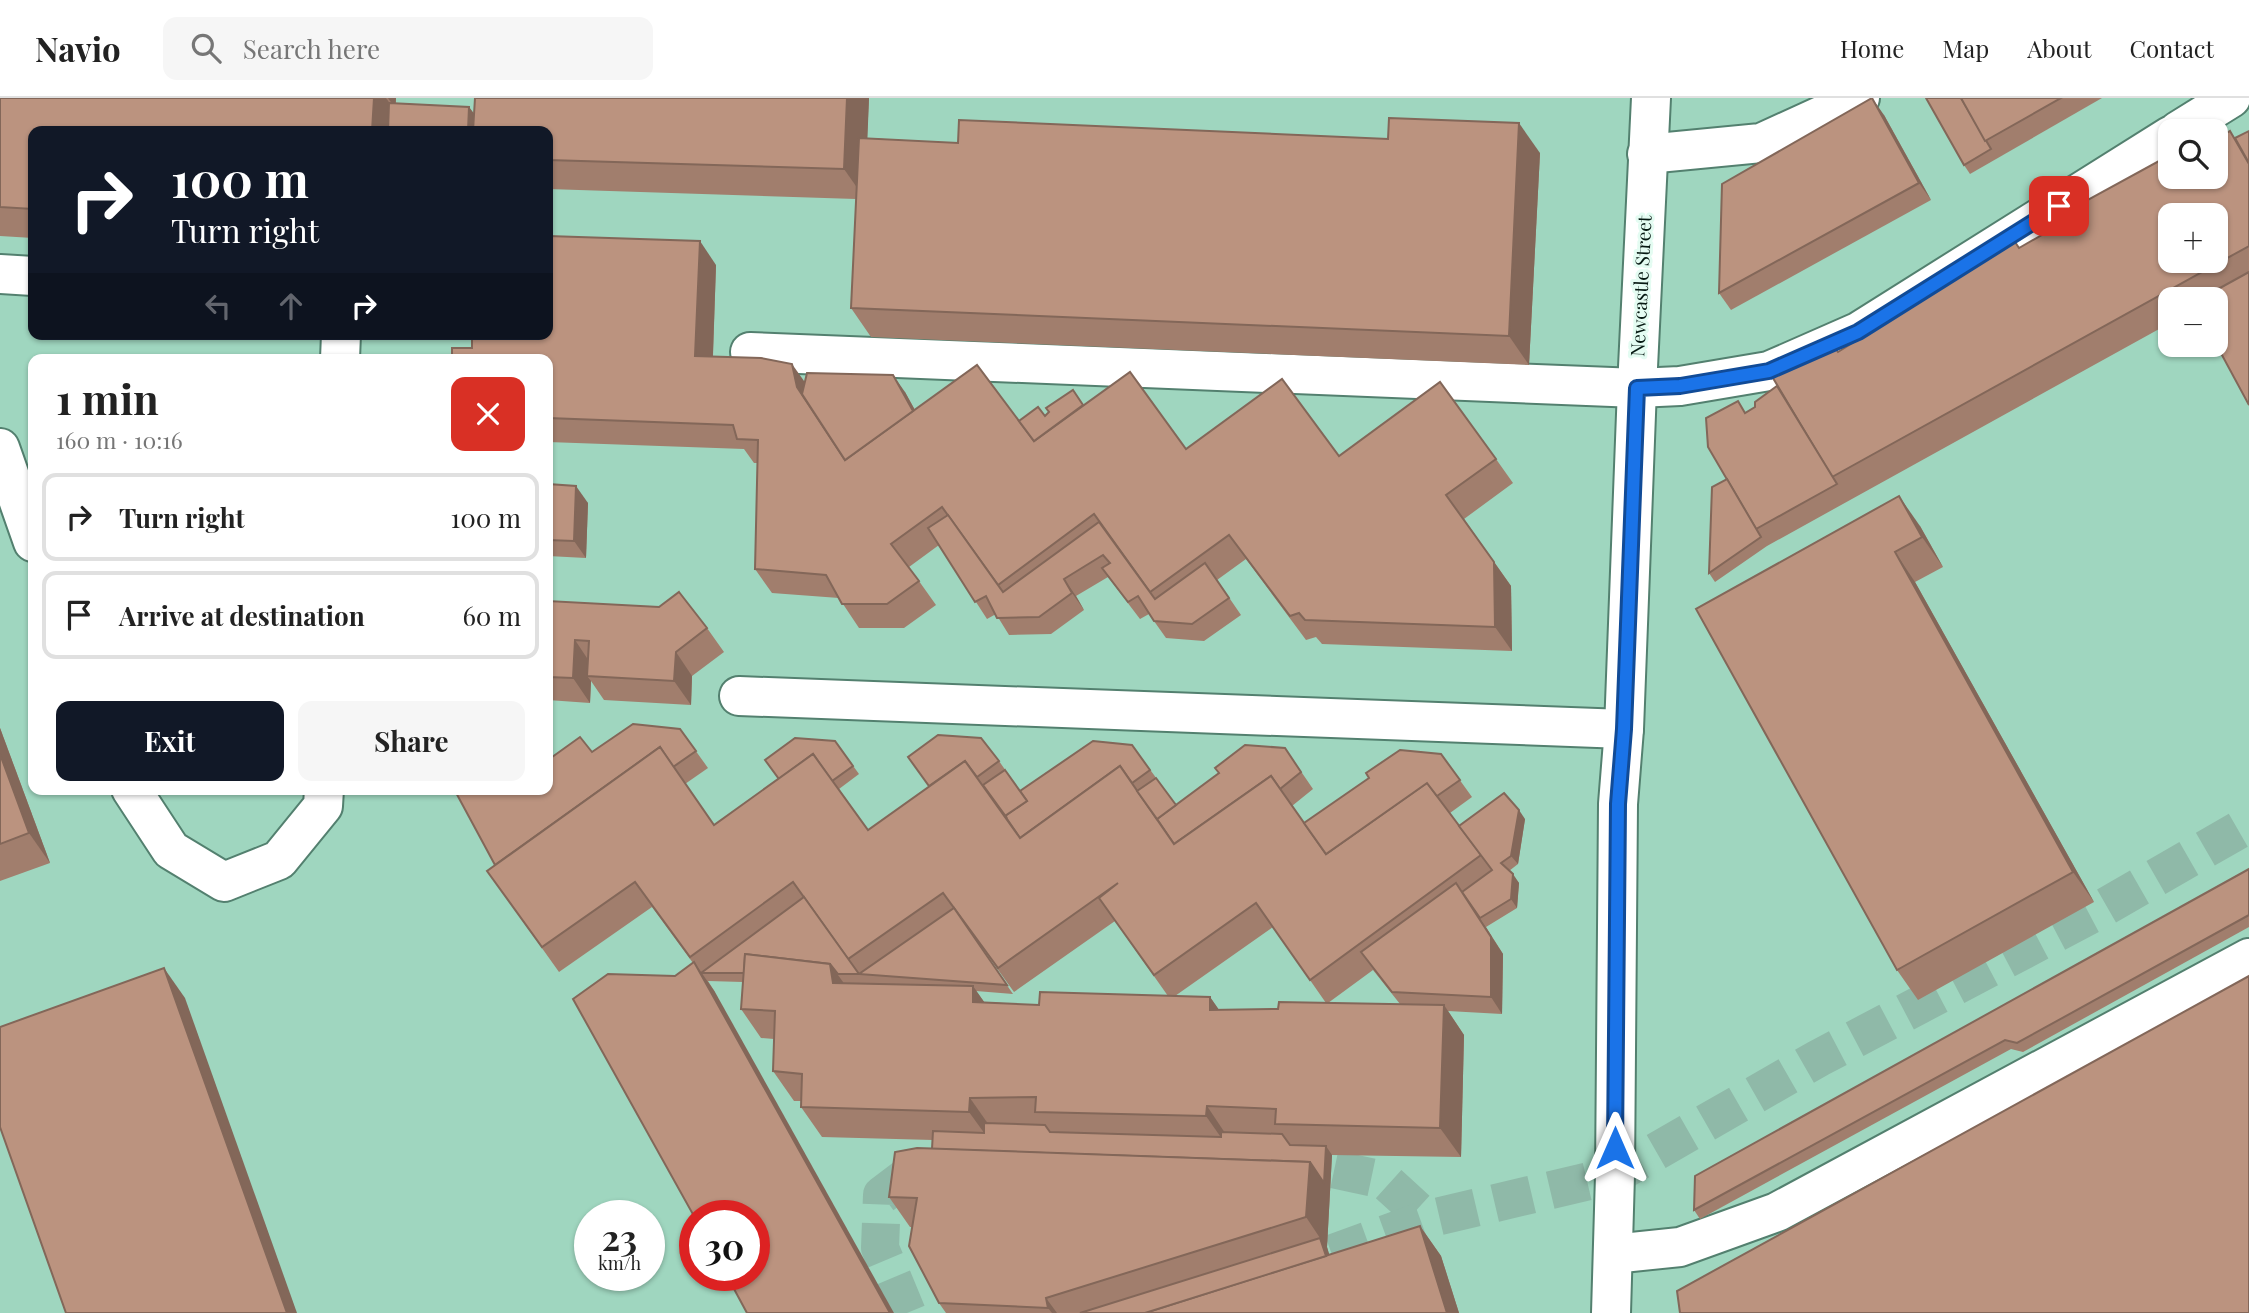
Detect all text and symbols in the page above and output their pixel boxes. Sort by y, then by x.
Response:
search box [163,17,653,80]
text: Navio [35,26,121,70]
icon: search [187,29,225,67]
text: Search here [243,31,380,66]
text: Home [1840,32,1904,64]
text: Map [1942,32,1989,64]
text: About [2027,32,2091,64]
text: Contact [2129,32,2214,64]
map controls [2158,119,2228,357]
button: search [2158,119,2228,189]
text: 100 m [171,145,309,210]
icon: right [56,154,147,245]
pin [2029,176,2089,236]
icon: arrive [2040,187,2078,225]
button: + [2158,203,2228,273]
text: Turn right [171,208,319,251]
street label: Newcastle Street [1623,214,1657,357]
icon: left [199,287,237,325]
icon: ahead [272,287,310,325]
icon: right [345,287,383,325]
button: − [2158,287,2228,357]
text: 1 min [56,370,159,426]
button: close [451,377,525,451]
text: 160 m · 10:16 [56,424,183,455]
icon: right [60,498,98,536]
text: Turn right [119,500,245,535]
text: 100 m [451,500,521,535]
icon: arrive [60,596,98,634]
text: Arrive at destination [119,598,365,633]
text: 60 m [462,598,521,633]
button: Exit [56,701,284,781]
button: Share [298,701,525,781]
position arrow [1578,1111,1652,1185]
speed limit sign: 30 [679,1200,770,1291]
text: 23 [602,1213,637,1260]
text: km/h [598,1251,641,1275]

